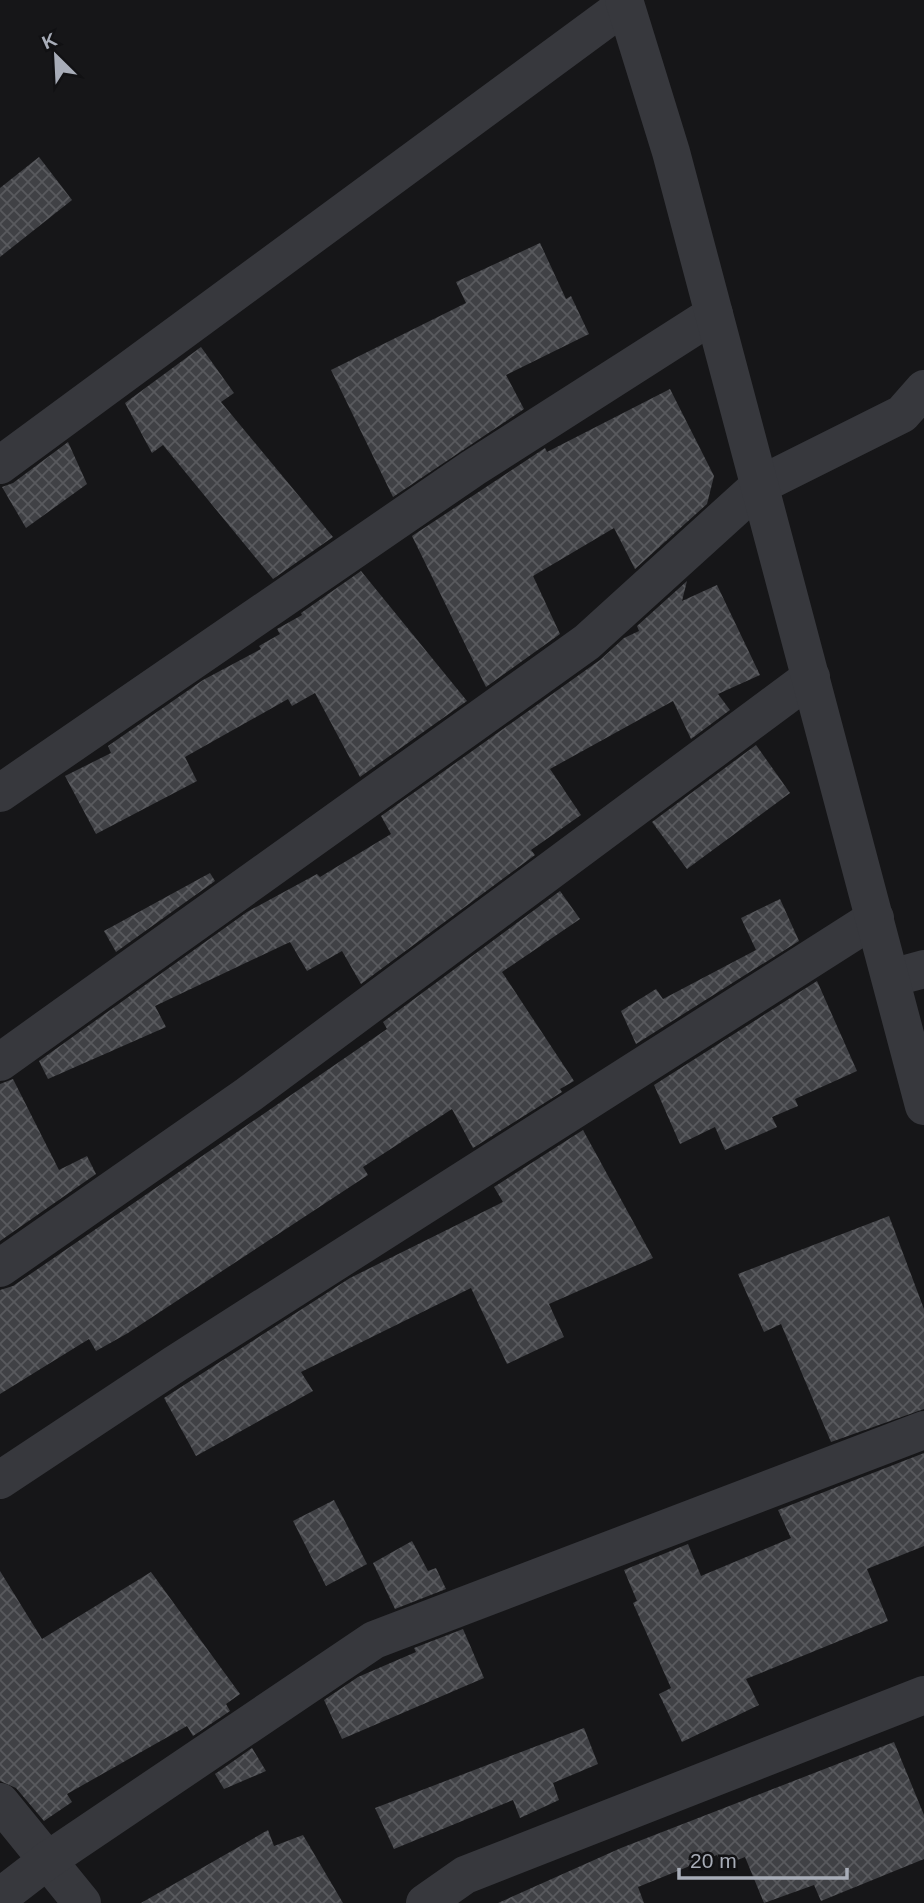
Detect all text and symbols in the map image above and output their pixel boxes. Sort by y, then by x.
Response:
north arrow [21,21,91,91]
text: K [39,28,60,53]
scale bar [679,1836,847,1880]
text: 20 m [690,1849,737,1872]

